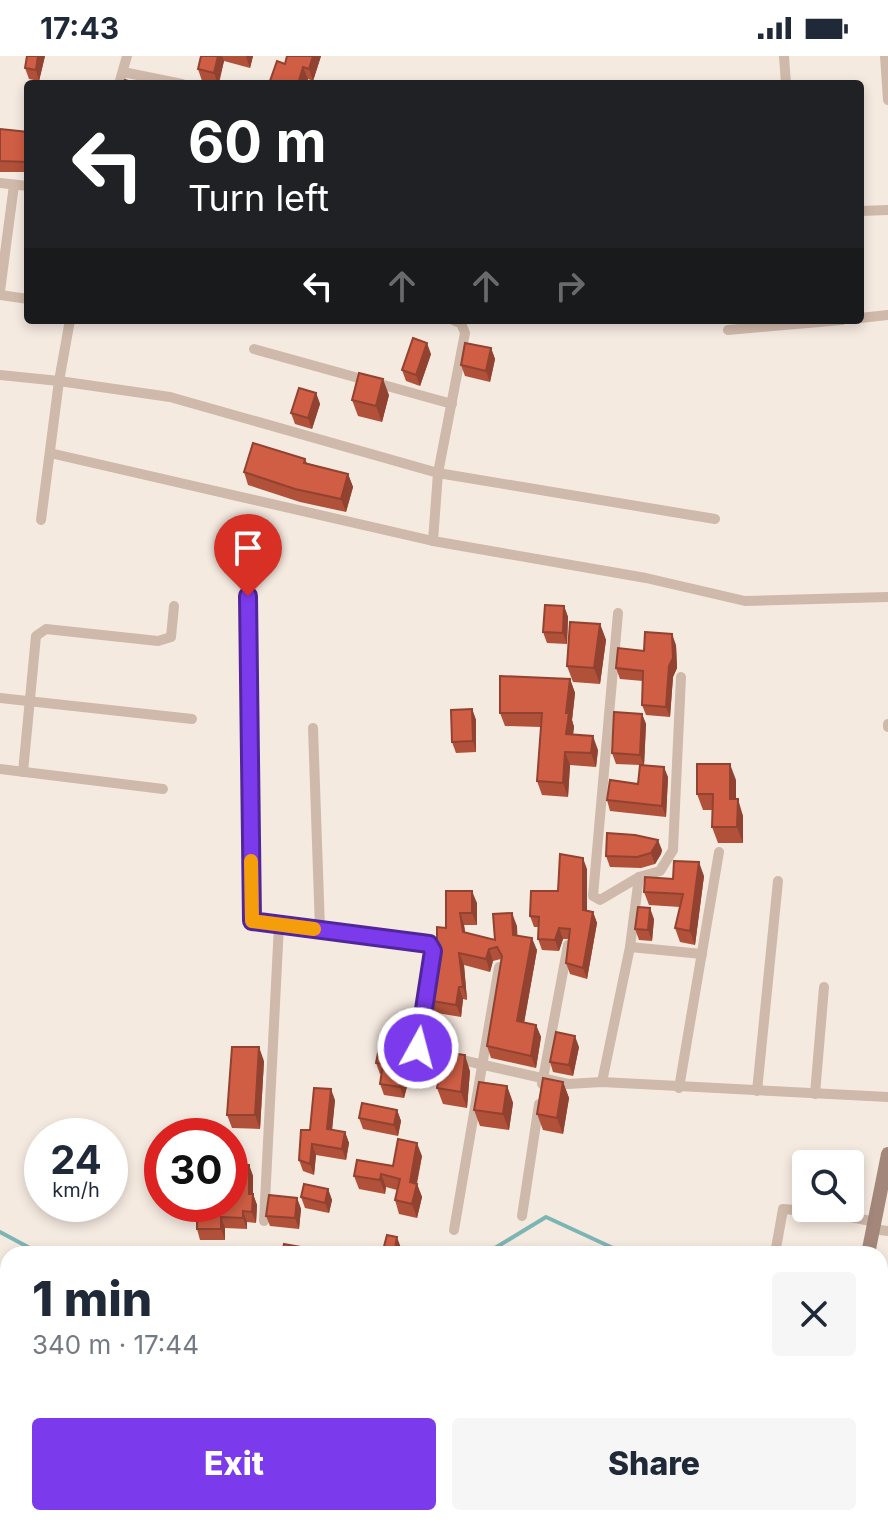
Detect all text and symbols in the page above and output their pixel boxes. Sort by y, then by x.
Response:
text: 17:43 [40,10,119,46]
text: 60 m [188,108,327,176]
icon: left [56,112,160,216]
text: Turn left [188,176,329,220]
icon: left [296,264,340,308]
icon: ahead [380,264,424,308]
icon: ahead [464,264,508,308]
icon: right [548,264,592,308]
pin [214,514,282,596]
icon: arrive [226,526,270,570]
position arrow [376,1006,460,1090]
speed limit sign: 30 [144,1118,248,1222]
text: 24 [50,1135,102,1184]
map controls [792,1150,864,1222]
button: search [792,1150,864,1222]
text: km/h [52,1178,100,1202]
text: 1 min [32,1269,152,1328]
button: close [772,1272,856,1356]
text: 340 m · 17:44 [32,1329,199,1360]
button: Exit [32,1418,436,1510]
button: Share [452,1418,856,1510]

